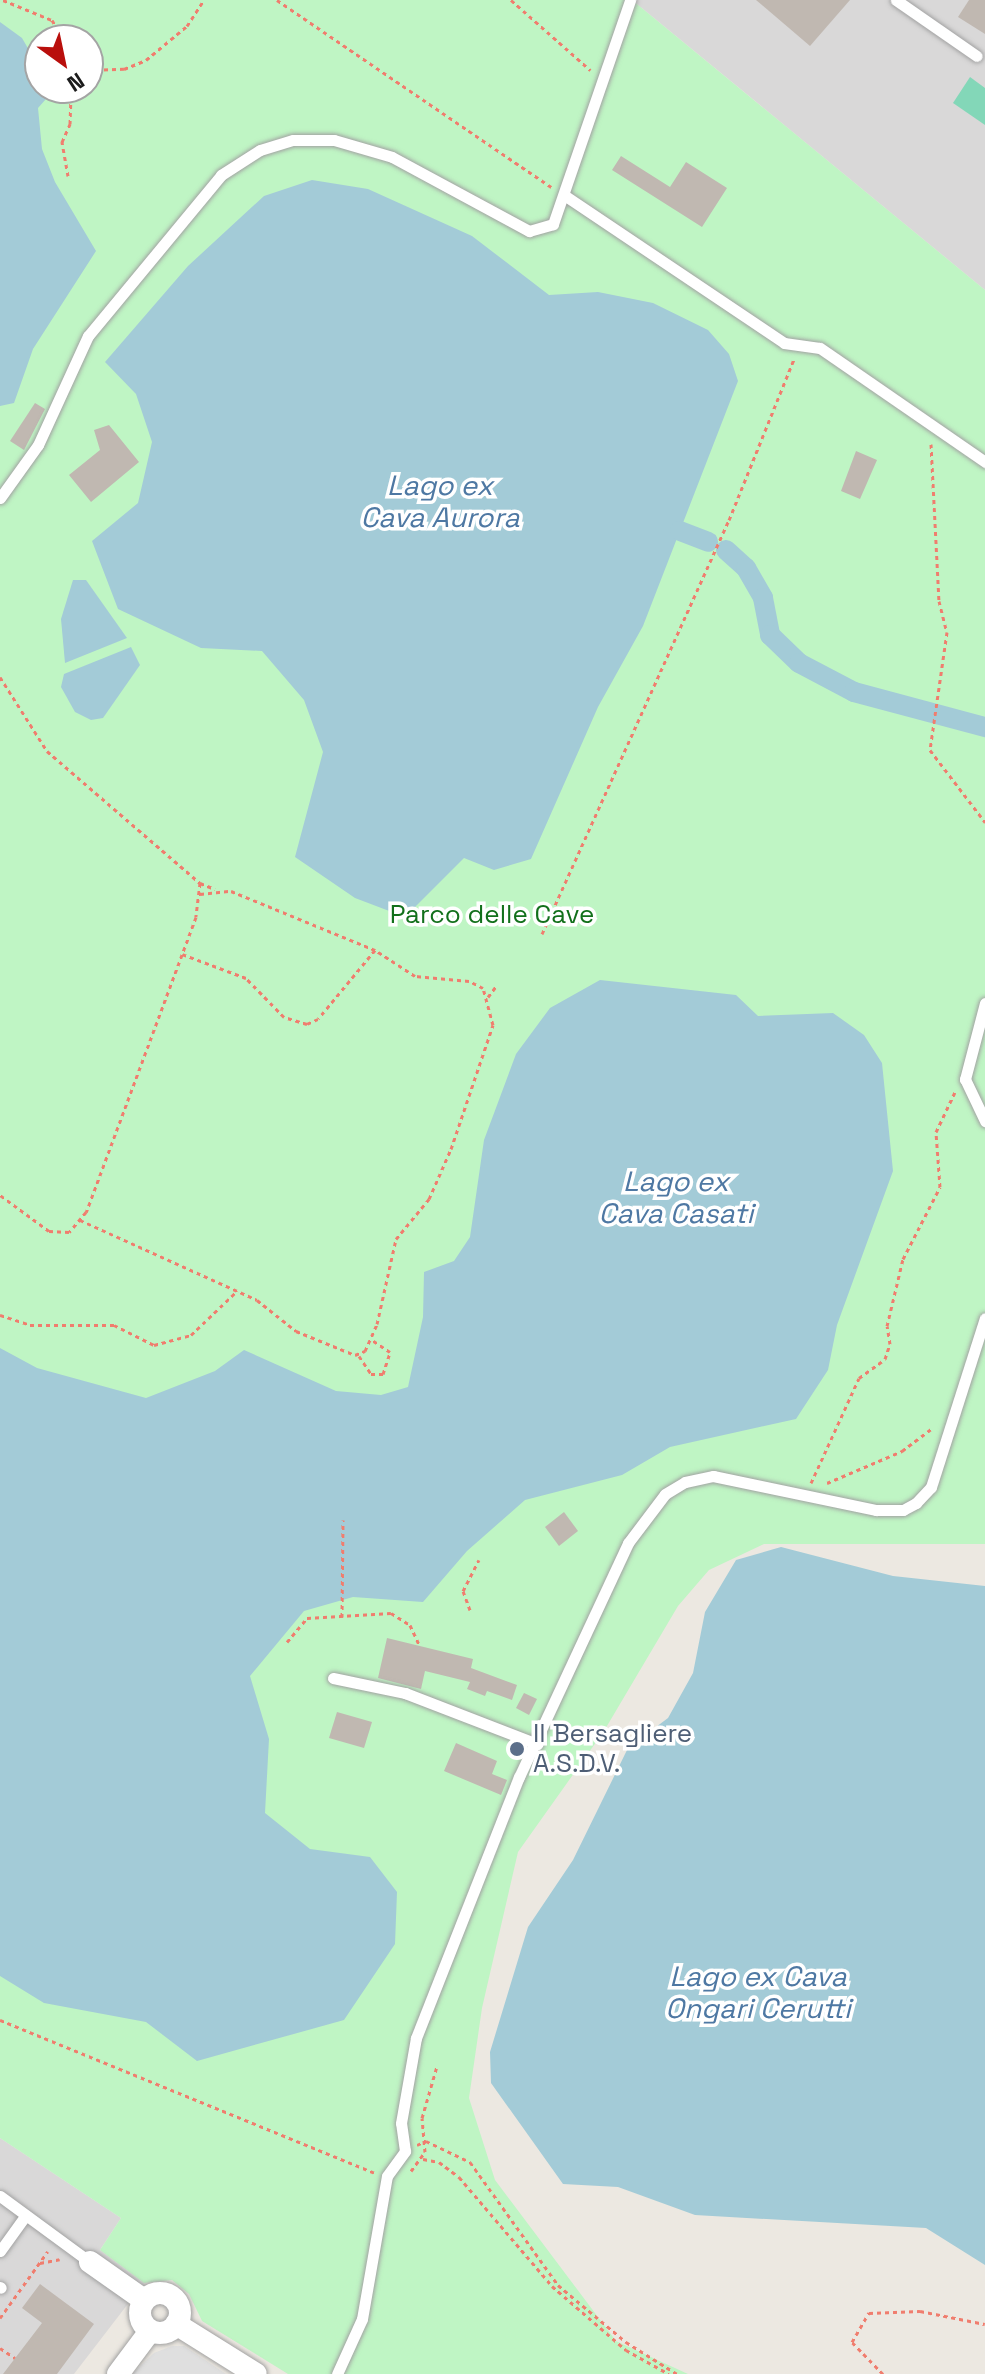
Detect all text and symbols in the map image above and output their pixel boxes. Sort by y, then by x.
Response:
north arrow [24,24,104,104]
text: N [62,67,90,98]
water label: Lago ex Cava Aurora [360,468,520,534]
park label: Parco delle Cave [390,899,594,931]
water label: Lago ex Cava Casati [599,1164,753,1230]
place label: Il Bersagliere A.S.D.V. [533,1718,692,1780]
marker: Il Bersagliere A.S.D.V. [508,1740,526,1758]
water label: Lago ex Cava Ongari Cerutti [665,1959,851,2025]

